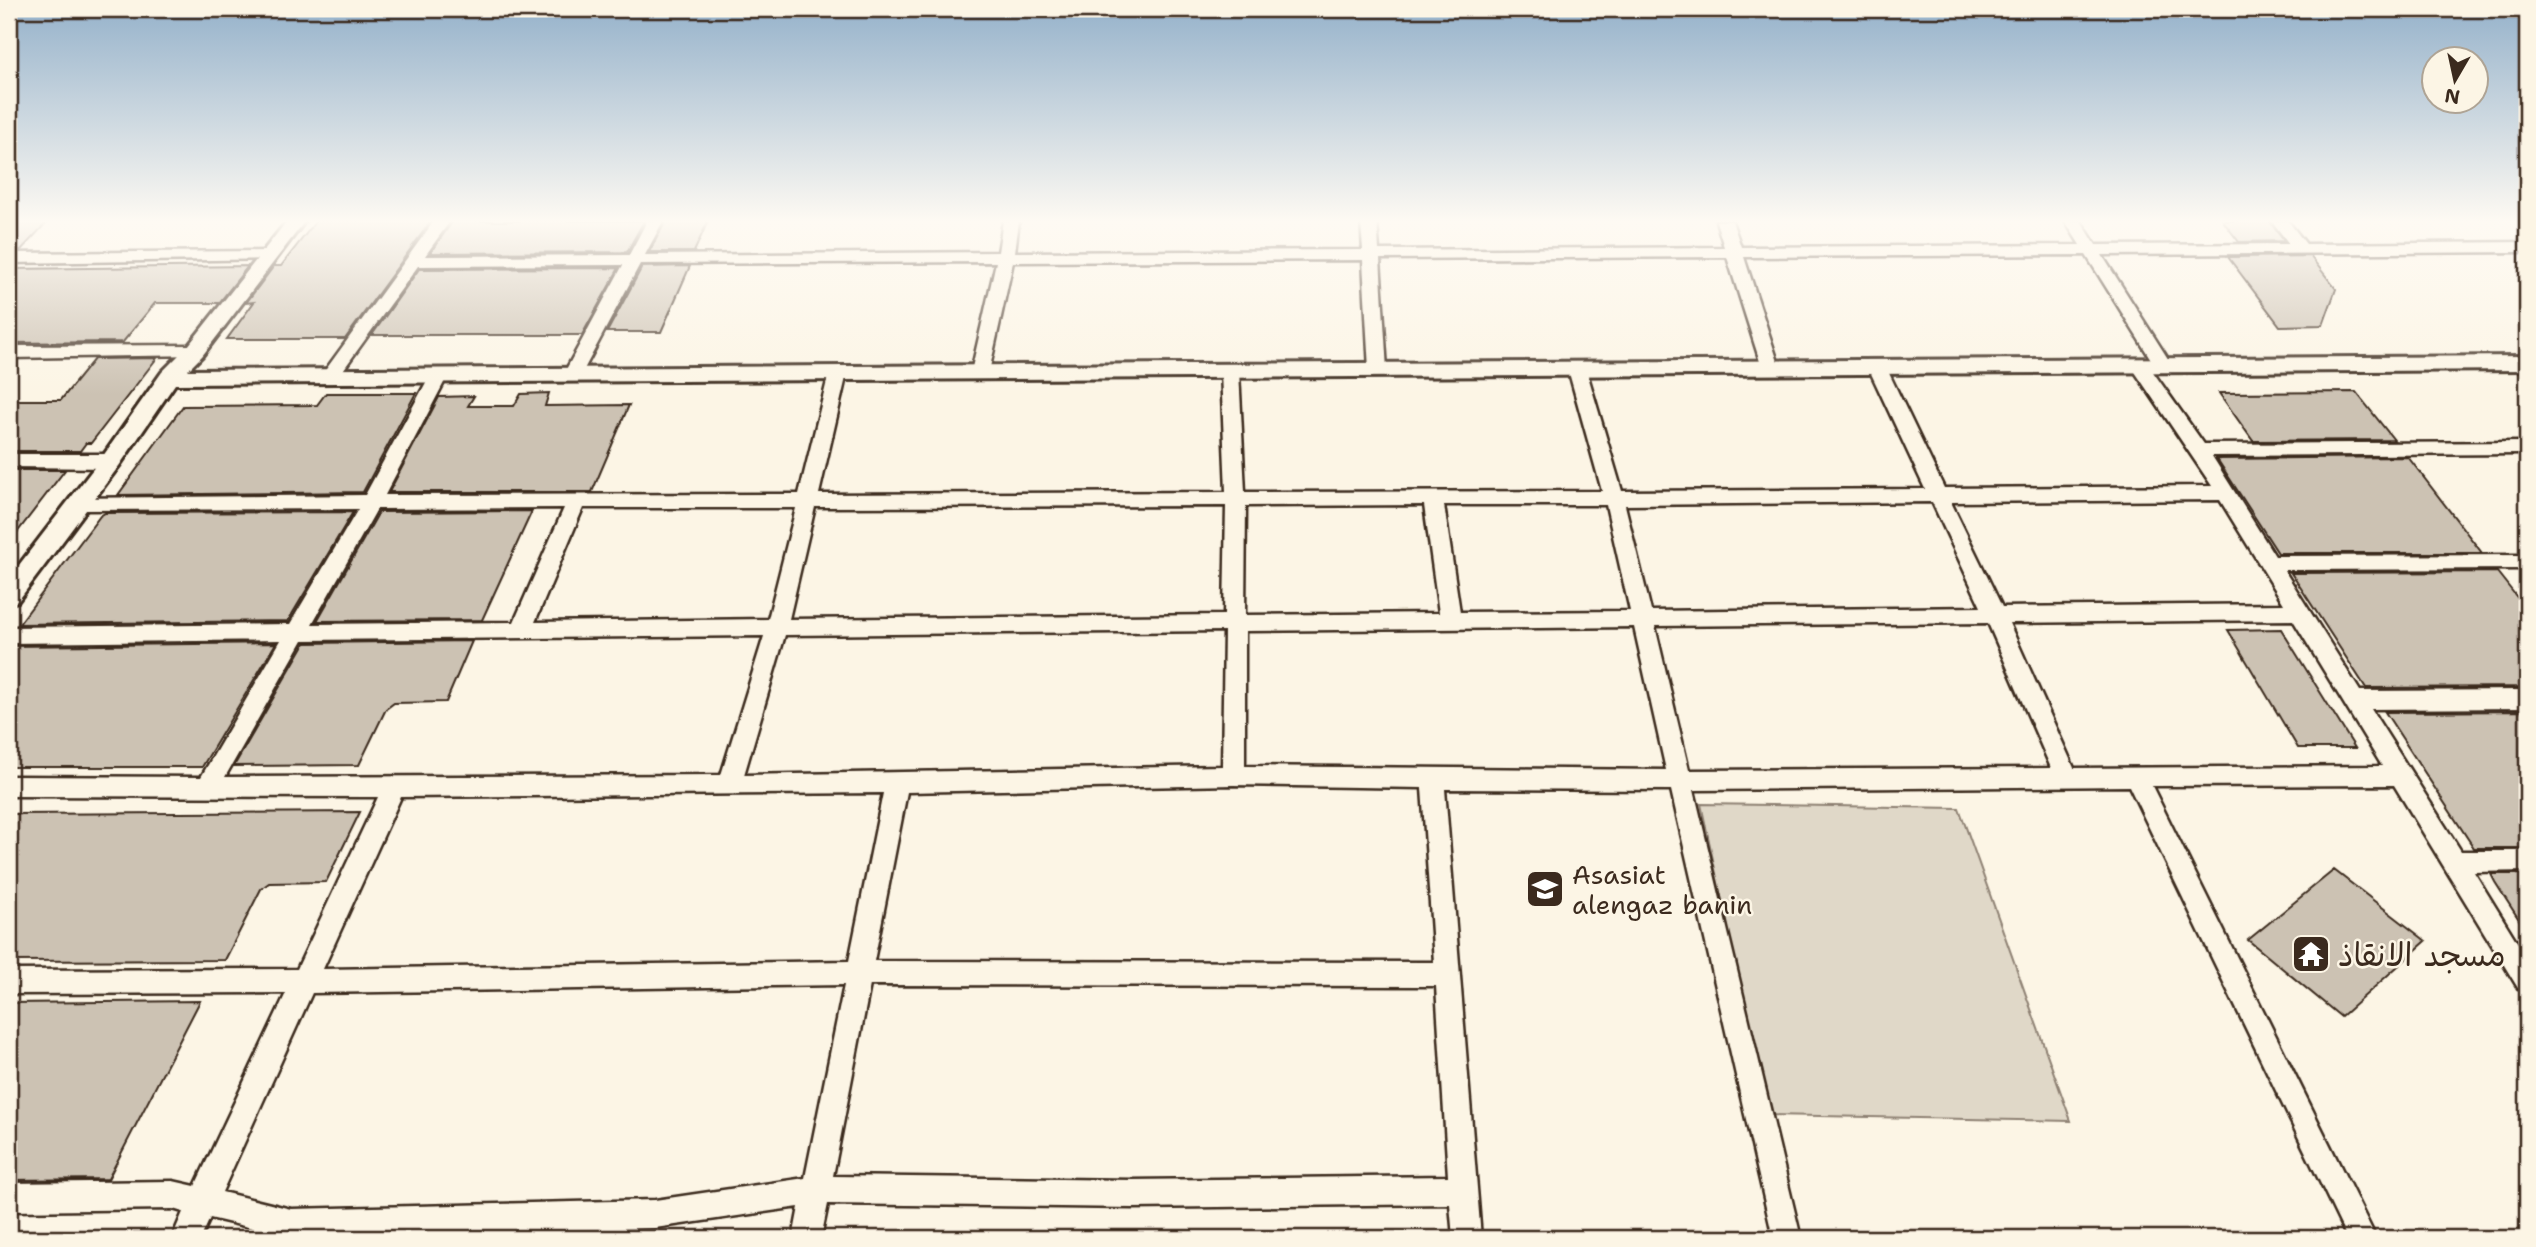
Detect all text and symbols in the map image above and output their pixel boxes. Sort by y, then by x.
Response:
north arrow [2420,46,2490,116]
text: N [2443,83,2462,110]
place label: Asasiat alengaz banin [1572,857,1752,922]
school or university icon: Asasiat alengaz banin [1524,868,1566,910]
temple icon: مسجد الانقاذ [2290,933,2332,975]
place label: مسجد الانقاذ [2338,933,2506,976]

